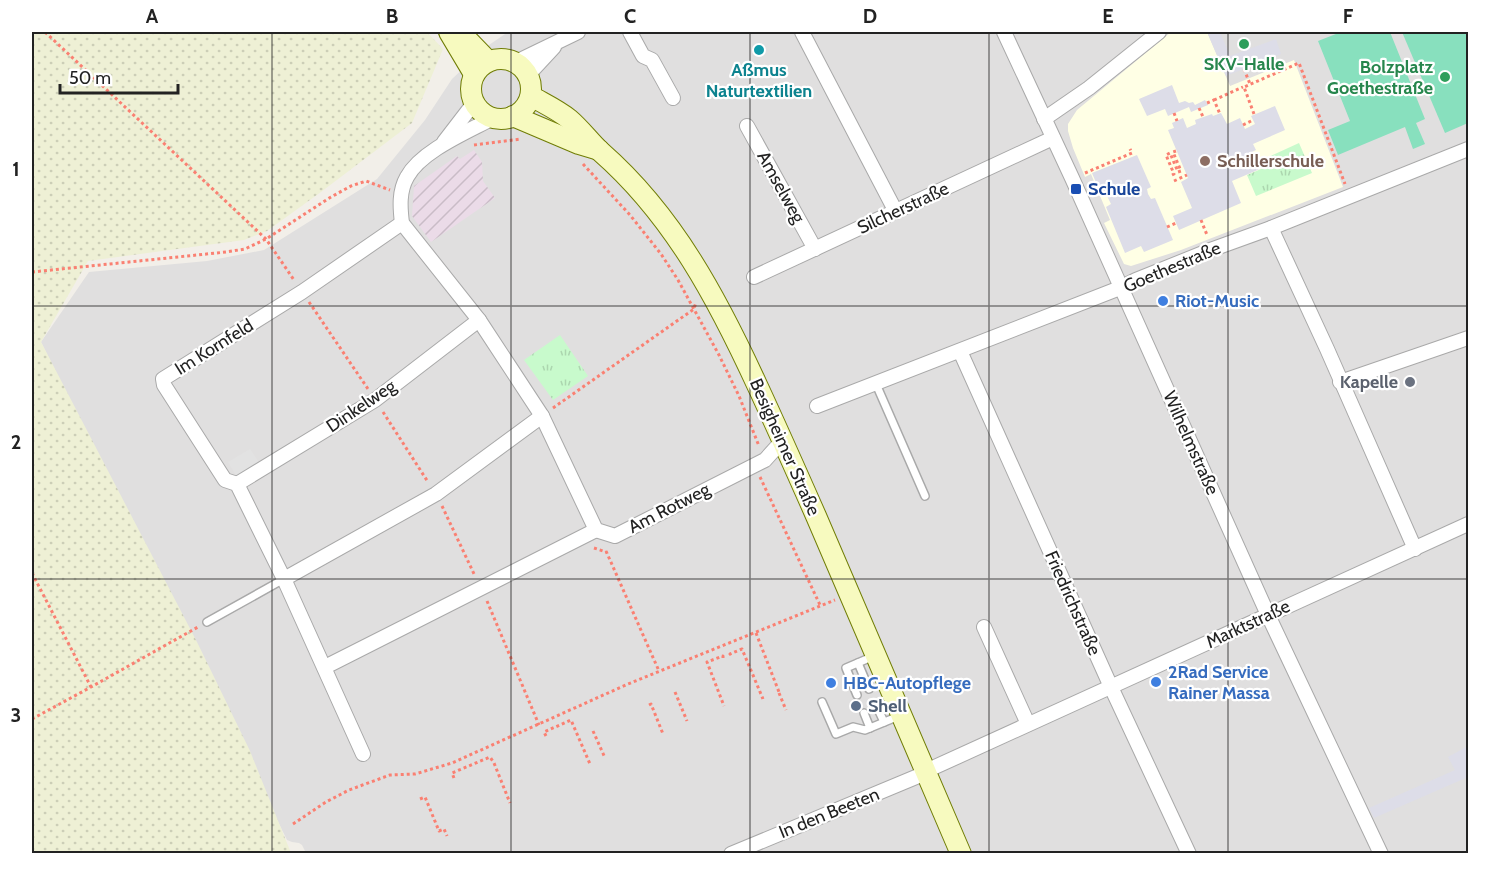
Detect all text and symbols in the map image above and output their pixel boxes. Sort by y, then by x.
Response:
text: A [146,4,159,28]
text: B [386,4,398,28]
text: C [624,4,636,28]
text: D [863,4,877,28]
text: E [1102,4,1114,28]
text: F [1343,4,1354,28]
marker: SKV-Halle [1237,37,1251,51]
marker: Aßmus Naturtextilien [752,43,766,57]
place label: SKV-Halle [1204,53,1284,75]
place label: Bolzplatz Goethestraße [1327,56,1434,99]
scale bar [60,57,178,95]
place label: Aßmus Naturtextilien [706,59,812,102]
text: 50 m [69,67,111,89]
marker: Bolzplatz Goethestraße [1438,70,1452,84]
street label: Amselweg [752,147,810,228]
place label: Schillerschule [1217,150,1324,172]
marker: Schillerschule [1198,154,1212,168]
text: 1 [12,157,20,181]
street label: Silcherstraße [854,177,952,239]
place label: Schule [1088,178,1140,200]
marker: Schule [1069,182,1083,196]
street label: Goethestraße [1120,237,1224,297]
place label: Riot-Music [1175,290,1259,312]
marker: Riot-Music [1156,294,1170,308]
street label: Im Kornfeld [171,314,257,380]
place label: Kapelle [1340,371,1398,393]
street label: Dinkelweg [322,374,401,437]
street label: Besigheimer Straße [745,375,825,519]
marker: Kapelle [1403,375,1417,389]
street label: Wilhelmstraße [1158,388,1224,498]
text: 2 [11,430,21,454]
street label: Am Rotweg [625,478,714,538]
street label: Friedrichstraße [1040,547,1106,659]
street label: Marktstraße [1202,595,1294,653]
place label: 2Rad Service Rainer Massa [1168,661,1270,704]
place label: HBC-Autopflege [843,672,971,694]
marker: 2Rad Service Rainer Massa [1149,675,1163,689]
marker: HBC-Autopflege [824,676,838,690]
place label: Shell [868,695,907,717]
marker: Shell [849,699,863,713]
text: 3 [11,703,21,727]
street label: In den Beeten [776,783,882,843]

